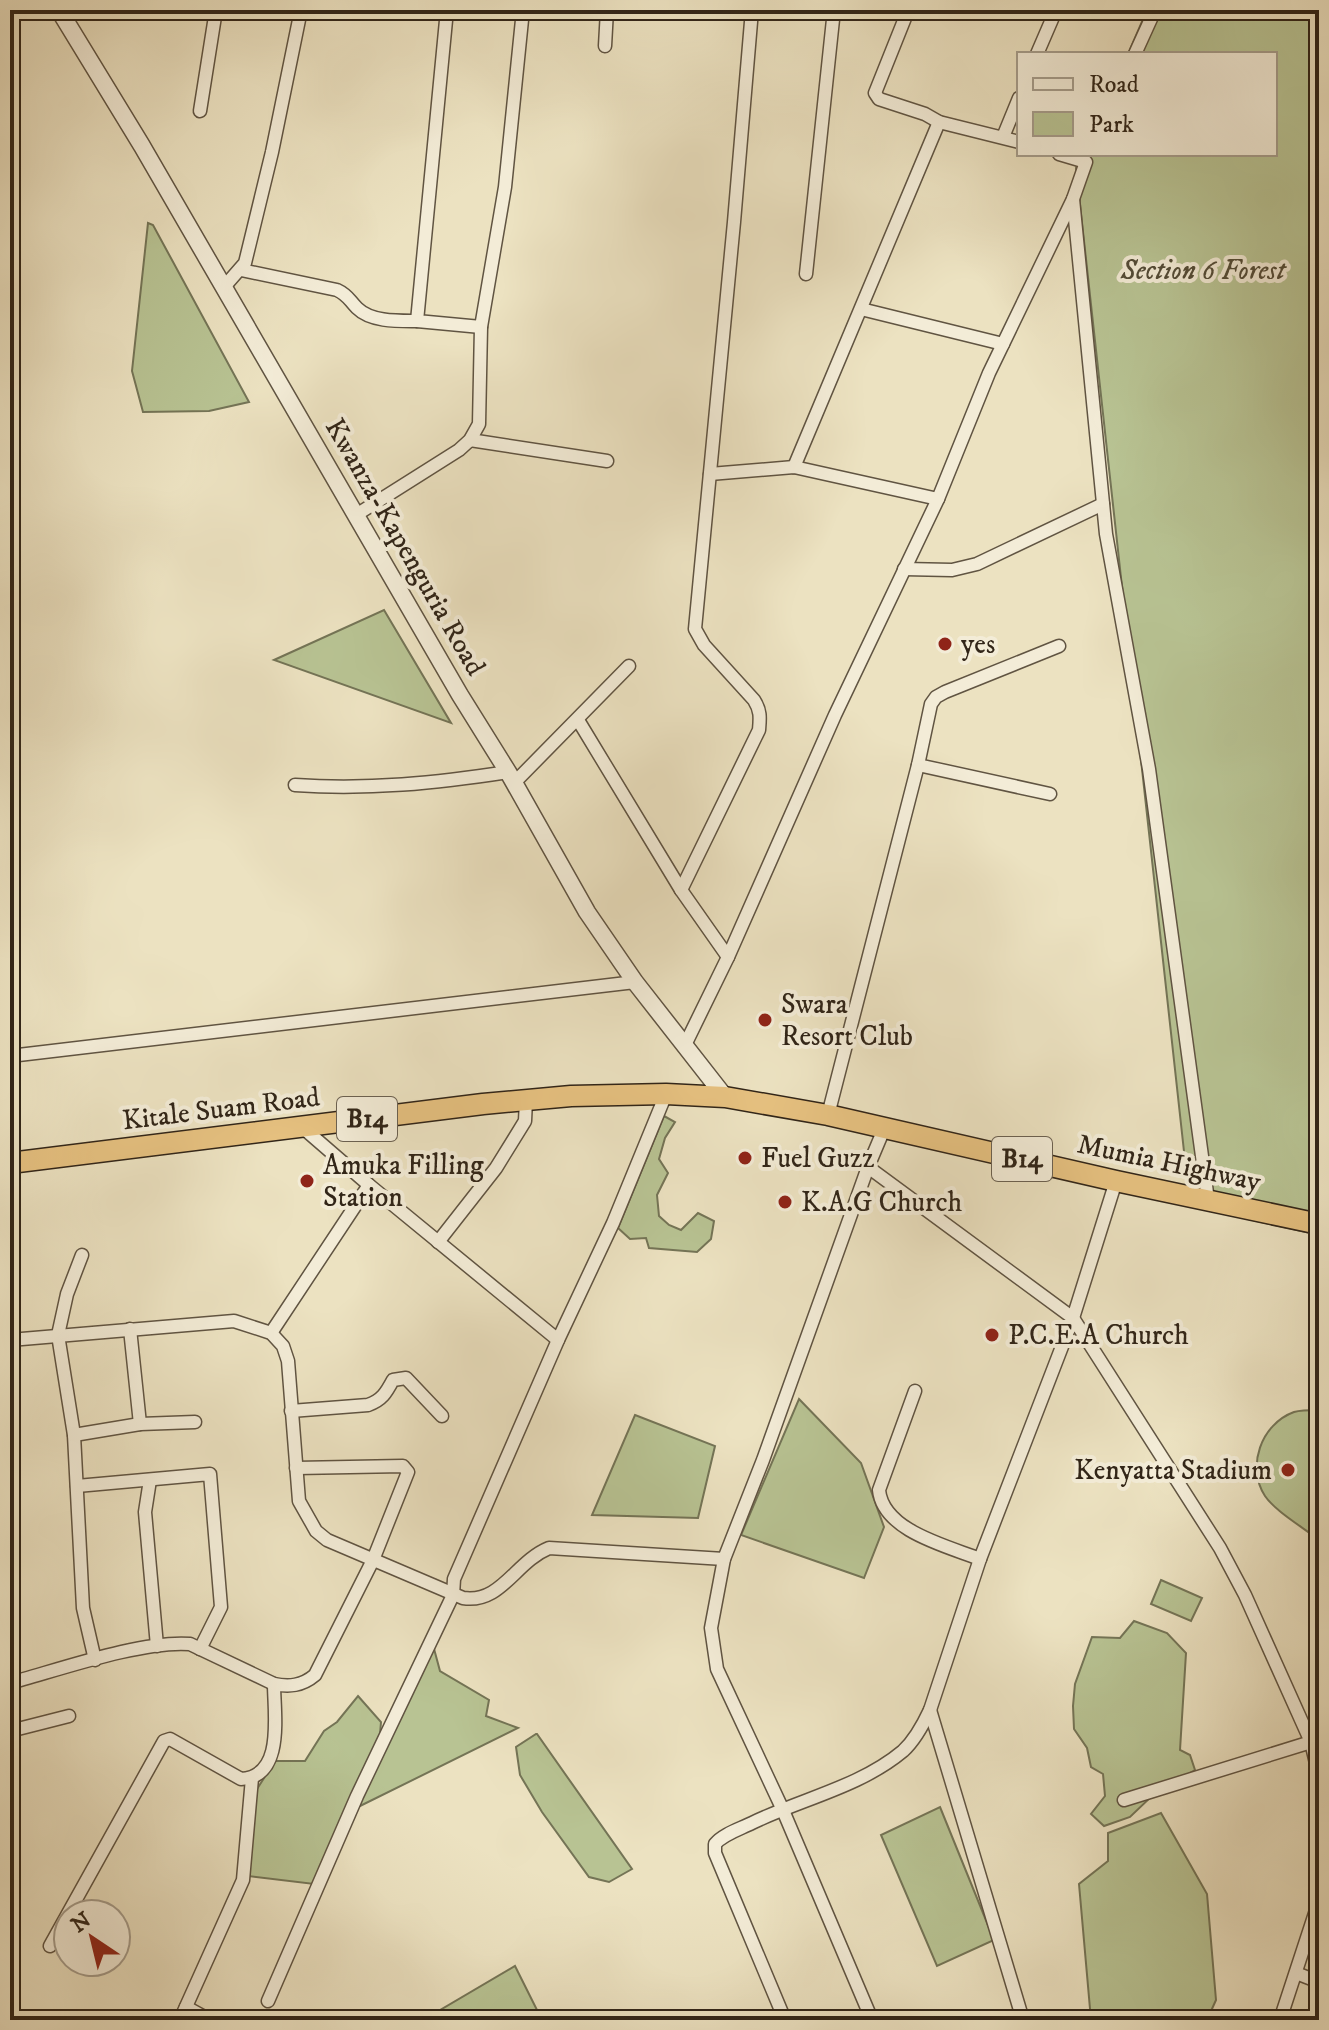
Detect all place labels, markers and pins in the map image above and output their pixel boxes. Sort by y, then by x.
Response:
place label: yes [961,627,995,662]
marker: yes [936,635,954,653]
place label: Swara Resort Club [781,987,913,1054]
marker: Swara Resort Club [756,1011,774,1029]
place label: Fuel Guzz [761,1141,874,1176]
place label: Amuka Filling Station [323,1148,484,1215]
marker: Fuel Guzz [736,1149,754,1167]
marker: Amuka Filling Station [298,1172,316,1190]
place label: K.A.G Church [801,1185,962,1220]
marker: K.A.G Church [776,1193,794,1211]
place label: P.C.E.A Church [1008,1318,1189,1353]
marker: P.C.E.A Church [983,1326,1001,1344]
place label: Kenyatta Stadium [1074,1453,1272,1488]
marker: Kenyatta Stadium [1279,1461,1297,1479]

